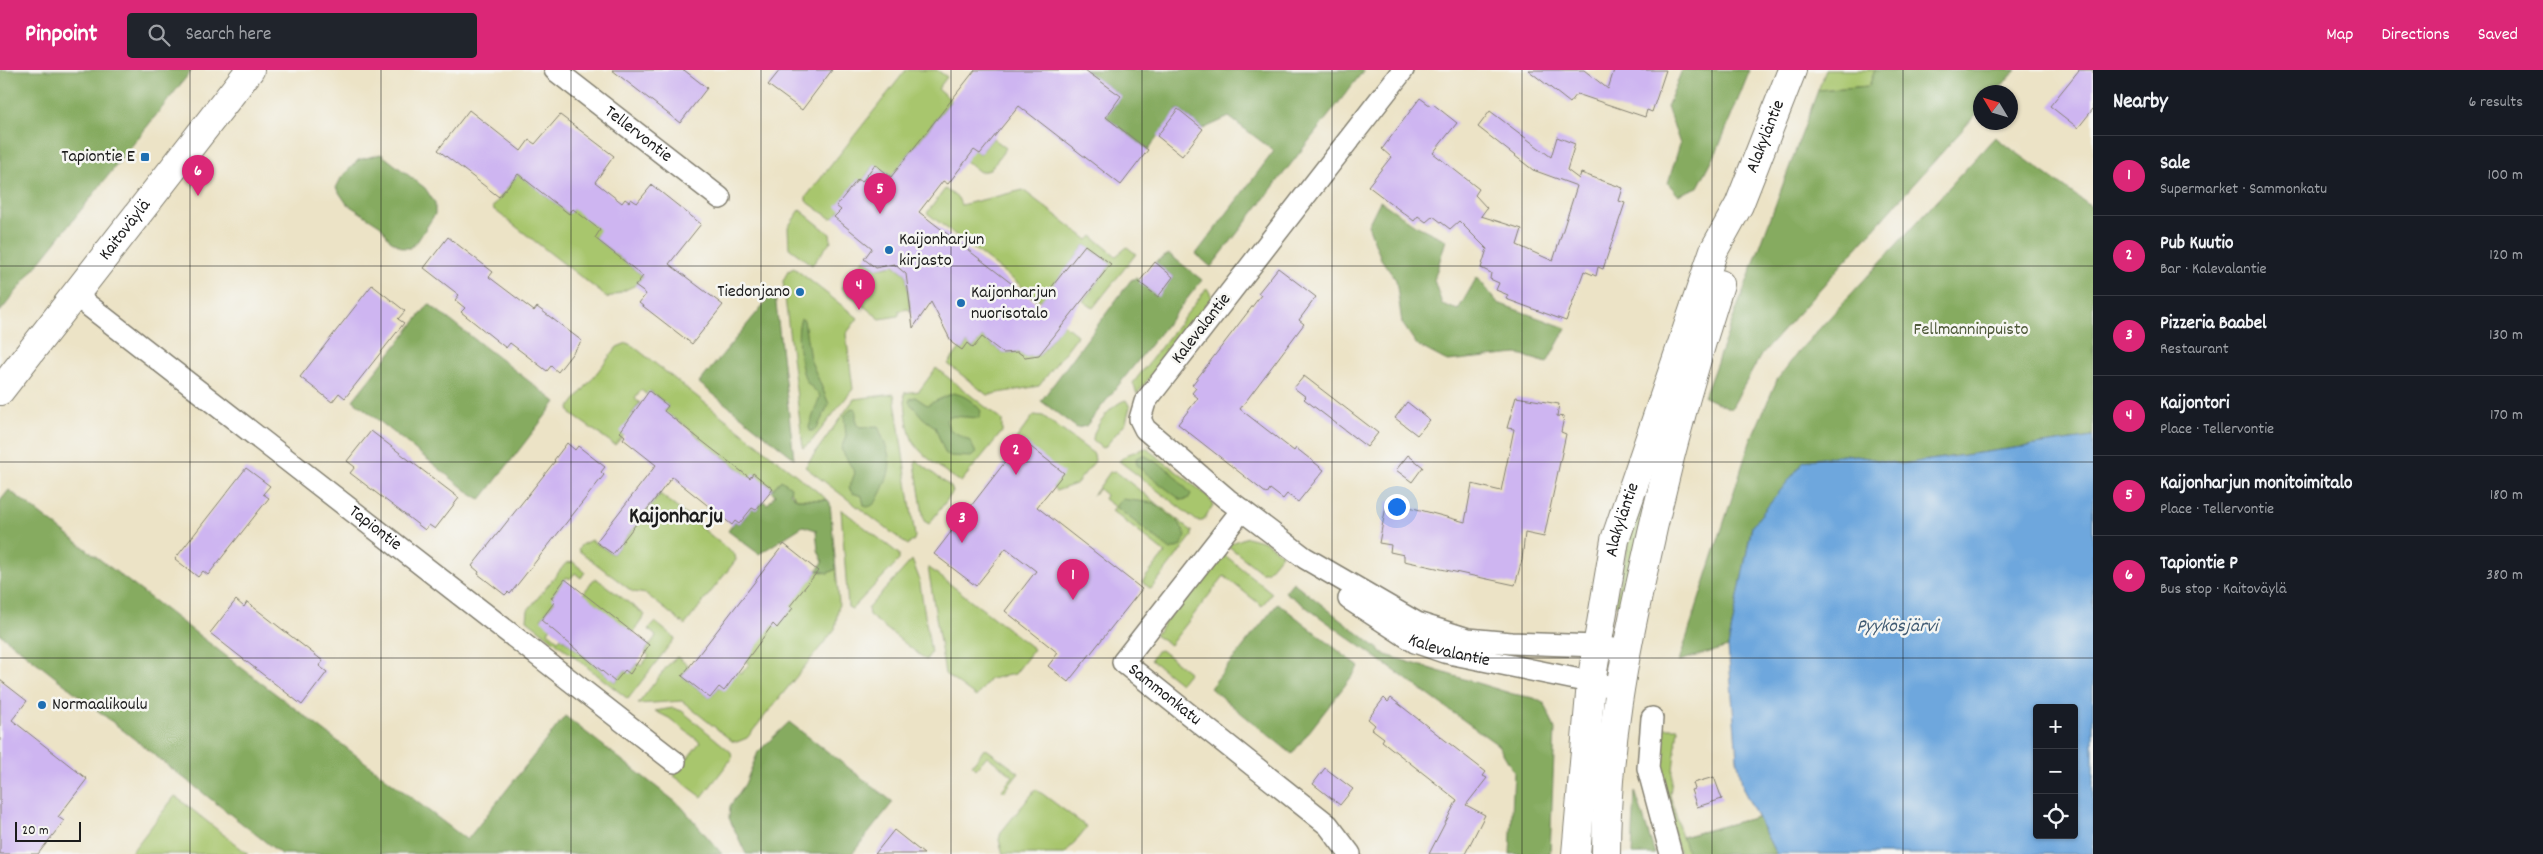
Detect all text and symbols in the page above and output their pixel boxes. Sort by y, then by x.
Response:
search box [127,13,477,58]
text: Pinpoint [25,18,97,52]
icon: search [145,21,173,49]
text: Search here [185,22,271,49]
text: Map [2326,23,2353,48]
text: Directions [2381,23,2450,48]
text: Saved [2478,23,2518,48]
north arrow [1973,85,2018,130]
text: Nearby [2113,88,2168,118]
text: 6 results [2468,91,2523,114]
street label: Alakyläntie [1740,96,1792,177]
street label: Tellervontie [599,100,677,169]
place label: Tapiontie E [61,145,135,170]
marker: Tapiontie E [139,151,151,163]
text: Sale [2160,151,2190,178]
pin: 6 [182,155,214,196]
text: 1 [2127,164,2131,187]
text: 100 m [2487,164,2523,187]
pin: 5 [864,173,896,214]
text: Supermarket · Sammonkatu [2160,178,2327,201]
street label: Kaitoväylä [93,194,157,266]
place label: Kaijonharjun kirjasto [899,228,984,274]
text: Pub Kuutio [2160,231,2234,258]
marker: Kaijonharjun kirjasto [883,244,895,256]
text: 2 [2126,244,2133,267]
text: 120 m [2489,244,2523,267]
text: Bar · Kalevalantie [2160,258,2267,281]
pin: 4 [843,269,875,310]
place label: Tiedonjano [717,280,790,305]
place label: Kaijonharjun nuorisotalo [971,281,1056,327]
marker: Tiedonjano [794,286,806,298]
street label: Kalevalantie [1166,288,1238,370]
marker: Kaijonharjun nuorisotalo [955,297,967,309]
text: Pizzeria Baabel [2160,311,2267,338]
park label: Fellmanninpuisto [1913,318,2029,343]
text: 3 [2125,324,2133,347]
text: 130 m [2489,324,2523,347]
text: Restaurant [2160,338,2229,361]
text: Kaijontori [2160,391,2229,418]
text: 4 [2126,404,2132,427]
text: 170 m [2490,404,2523,427]
text: Place · Tellervontie [2160,418,2274,441]
pin: 2 [1000,434,1032,475]
text: Kaijonharjun monitoimitalo [2160,471,2352,498]
street label: Alakyläntie [1600,479,1646,559]
text: 5 [2125,484,2133,507]
text: 180 m [2490,484,2523,507]
your location [1384,494,1410,520]
text: Place · Tellervontie [2160,498,2274,521]
street label: Tapiontie [343,500,407,557]
district label: Kaijonharju [629,502,723,533]
pin: 3 [946,502,978,543]
text: Tapiontie P [2160,551,2238,578]
pin: 1 [1057,559,1089,600]
text: 6 [2125,564,2133,587]
text: 380 m [2486,564,2523,587]
text: Bus stop · Kaitoväylä [2160,578,2287,601]
water label: Pyykösjärvi [1856,614,1941,641]
street label: Kalevalantie [1403,628,1492,674]
street label: Sammonkatu [1122,658,1207,732]
place label: Normaalikoulu [52,693,148,718]
marker: Normaalikoulu [36,699,48,711]
map controls [2033,704,2078,839]
button: + [2033,704,2078,749]
button: − [2033,749,2078,794]
button: locate [2033,794,2078,839]
scale bar [15,819,81,842]
text: 20 m [22,821,49,841]

